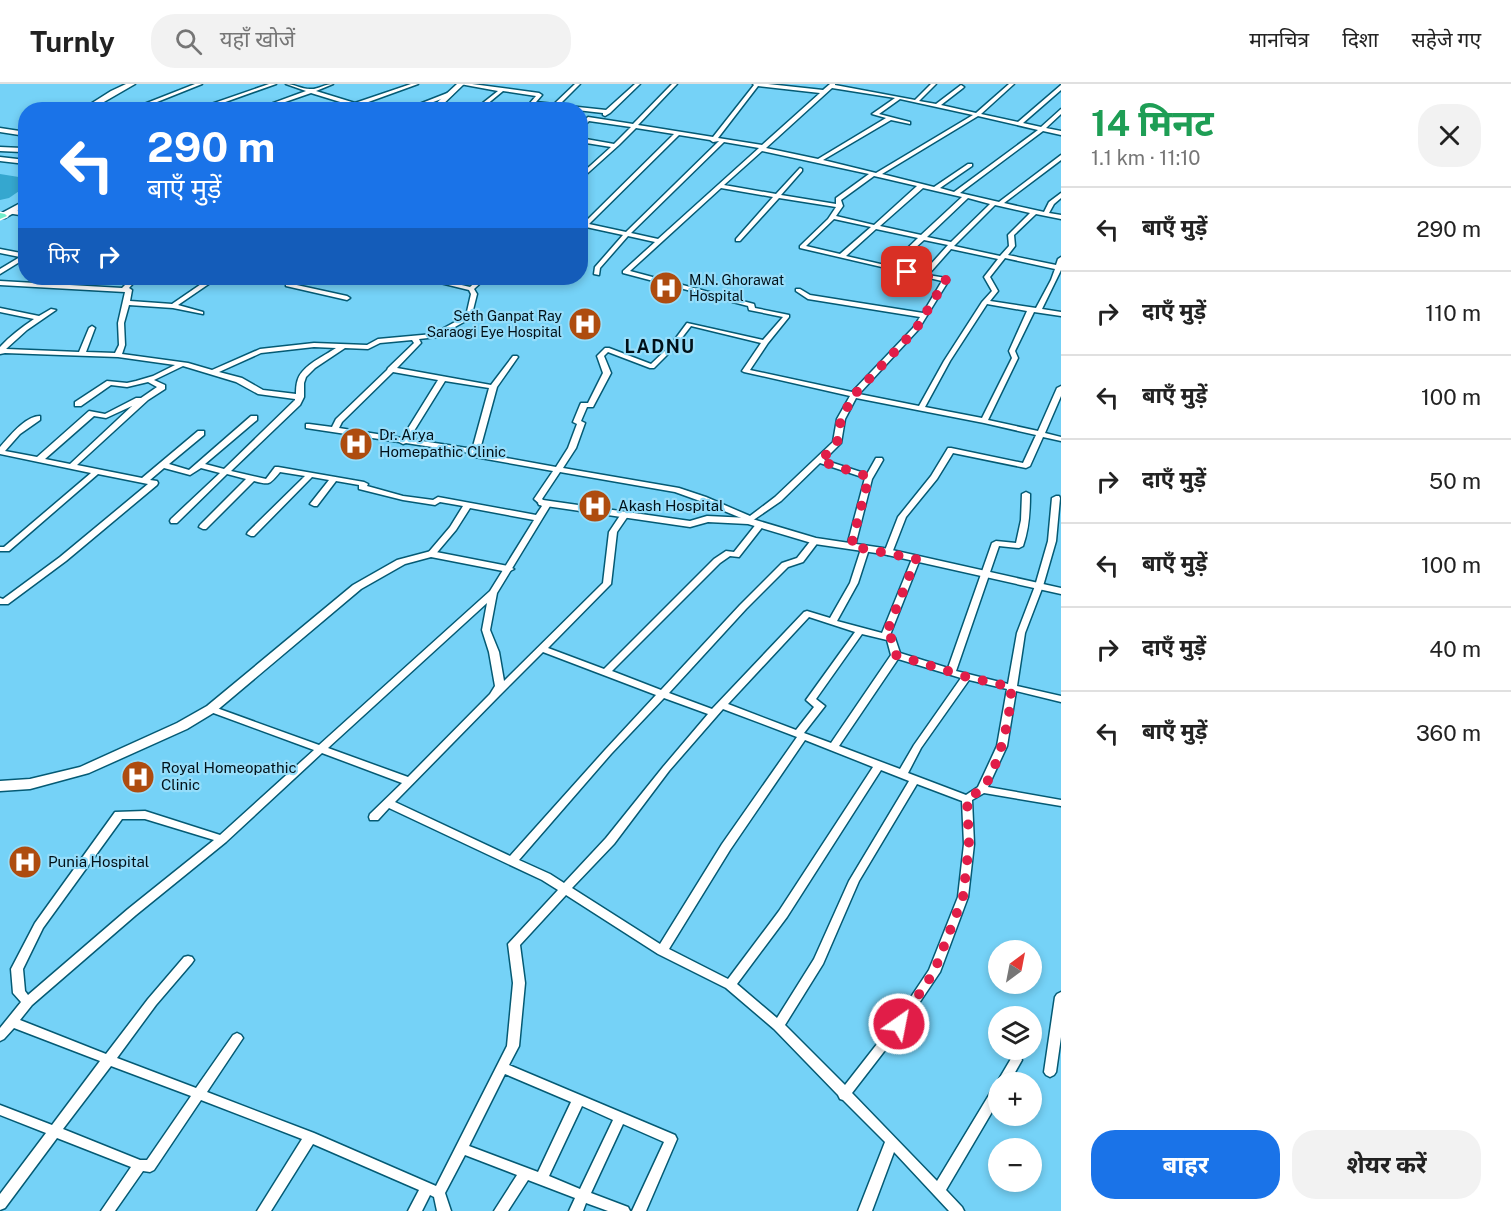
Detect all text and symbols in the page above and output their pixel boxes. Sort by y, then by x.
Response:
search box [151,14,571,68]
text: Turnly [30,25,115,58]
icon: search [172,25,205,58]
text: यहाँ खोजें [220,26,295,52]
text: मानचित्र [1249,27,1309,52]
text: दिशा [1342,27,1379,52]
text: सहेजे गए [1412,27,1481,52]
text: 14 मिनट [1091,102,1214,144]
button: close [1418,104,1481,167]
text: 290 m [147,122,275,171]
icon: left [48,126,126,204]
text: 1.1 km · 11:10 [1091,146,1201,170]
text: बाएँ मुड़ें [147,172,222,204]
icon: left [1091,213,1124,246]
text: बाएँ मुड़ें [1142,214,1207,240]
text: 290 m [1416,216,1481,242]
icon: right [92,240,125,273]
text: फिर [48,242,80,268]
pin [881,246,932,297]
icon: arrive [890,255,923,288]
hospital icon: M.N. Ghorawat Hospital [648,270,684,306]
place label: M.N. Ghorawat Hospital [689,272,784,304]
icon: right [1091,297,1124,330]
text: दाएँ मुड़ें [1142,298,1206,324]
text: 110 m [1425,300,1481,326]
hospital icon: Seth Ganpat Ray Saraogi Eye Hospital [567,306,603,342]
place label: Seth Ganpat Ray Saraogi Eye Hospital [427,308,562,340]
district label: LADNU [624,336,696,357]
icon: left [1091,381,1124,414]
text: बाएँ मुड़ें [1142,382,1207,408]
text: 100 m [1421,384,1481,410]
hospital icon: Dr. Arya Homepathic Clinic [338,426,374,462]
place label: Dr. Arya Homepathic Clinic [379,426,506,460]
icon: right [1091,465,1124,498]
text: दाएँ मुड़ें [1142,466,1206,492]
text: 50 m [1429,468,1481,494]
hospital icon: Akash Hospital [577,488,613,524]
place label: Akash Hospital [618,497,724,514]
icon: left [1091,549,1124,582]
text: बाएँ मुड़ें [1142,550,1207,576]
text: 100 m [1421,552,1481,578]
icon: right [1091,633,1124,666]
text: दाएँ मुड़ें [1142,634,1206,660]
text: 40 m [1429,636,1481,662]
icon: left [1091,717,1124,750]
text: बाएँ मुड़ें [1142,718,1207,744]
text: 360 m [1416,720,1481,746]
hospital icon: Royal Homeopathic Clinic [120,759,156,795]
place label: Royal Homeopathic Clinic [161,759,297,793]
hospital icon: Punia Hospital [7,844,43,880]
place label: Punia Hospital [48,853,149,870]
north arrow [988,940,1042,994]
map controls [988,940,1042,1192]
position arrow [867,992,931,1056]
button: layers [988,1006,1042,1060]
button: + [988,1072,1042,1126]
button: बाहर [1091,1130,1280,1199]
button: शेयर करें [1292,1130,1481,1199]
button: − [988,1138,1042,1192]

